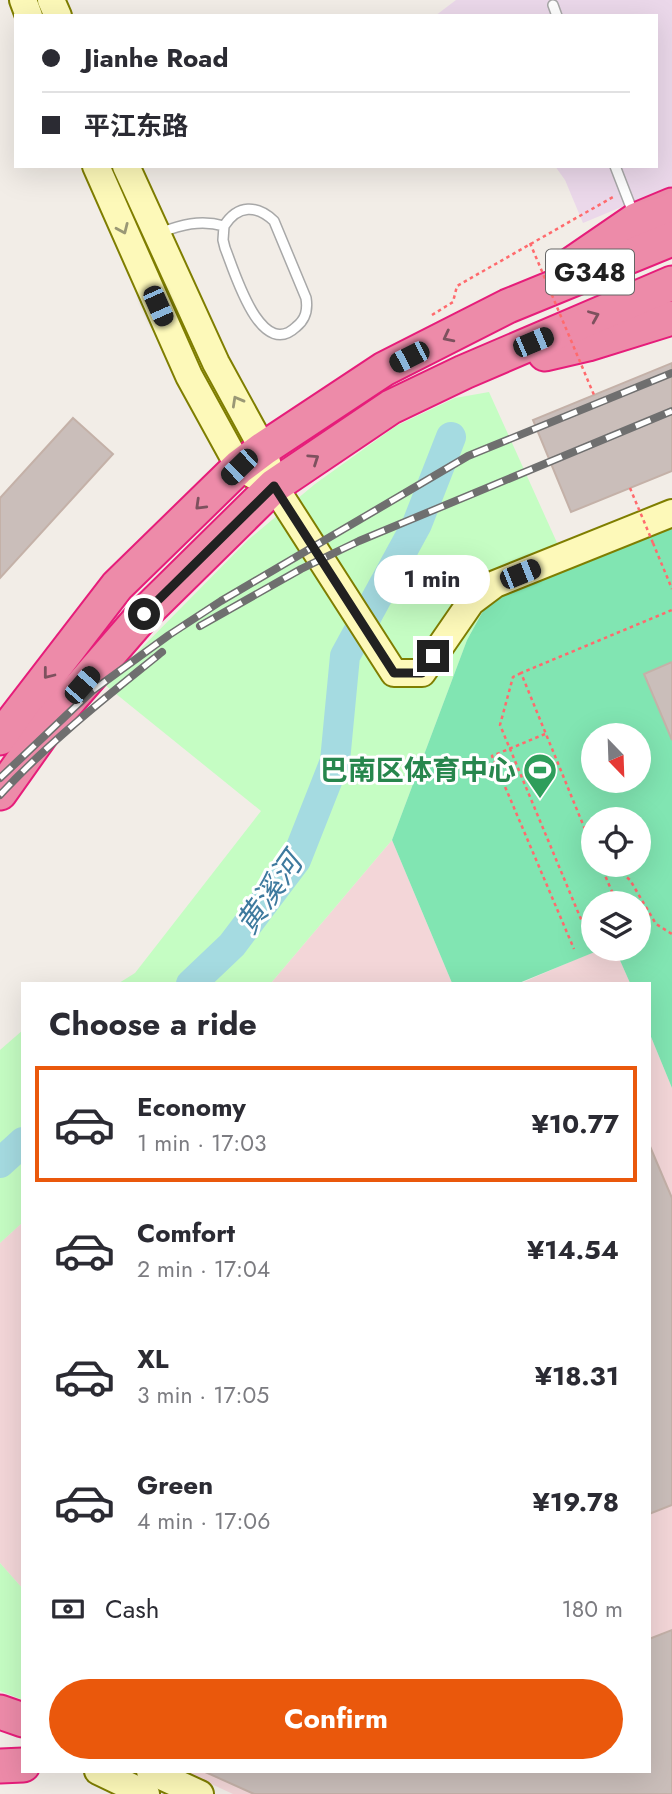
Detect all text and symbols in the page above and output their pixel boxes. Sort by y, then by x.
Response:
text: Jianhe Road [84,39,228,77]
text: 平江东路 [84,107,188,145]
one-way arrow [115,222,129,234]
road number: G348 [546,249,634,294]
car [140,283,177,329]
one-way arrow [587,310,599,324]
car [510,324,557,360]
one-way arrow [443,329,455,343]
car [386,338,433,376]
one-way arrow [232,396,245,409]
car [217,445,262,489]
one-way arrow [306,454,319,467]
one-way arrow [195,497,208,510]
callout: 1 min [375,554,491,604]
car [497,556,544,592]
text: 1 min [403,562,461,596]
route start [128,598,160,630]
route end [417,640,449,672]
car [61,662,104,708]
one-way arrow [43,666,56,678]
north arrow [581,723,651,793]
map controls [581,723,651,961]
place label: 巴南区体育中心 [320,750,516,791]
sports icon: 巴南区体育中心 [521,751,559,800]
button: locate [581,807,651,877]
water label: 黄溪河 [226,840,315,942]
button: layers [581,891,651,961]
text: Choose a ride [49,1001,257,1047]
text: Economy [137,1088,246,1126]
icon: car [53,1093,116,1156]
text: ¥10.77 [531,1105,619,1143]
text: 1 min · 17:03 [137,1126,267,1160]
text: Comfort [137,1214,235,1252]
icon: car [53,1219,116,1282]
text: ¥14.54 [527,1231,619,1269]
text: 2 min · 17:04 [137,1252,270,1286]
text: XL [137,1340,169,1378]
icon: car [53,1345,116,1408]
text: ¥18.31 [535,1357,619,1395]
text: 3 min · 17:05 [137,1378,269,1412]
text: Green [137,1466,213,1504]
icon: car [53,1471,116,1534]
text: ¥19.78 [532,1483,619,1521]
text: 4 min · 17:06 [137,1504,270,1538]
icon: cash [49,1590,87,1628]
text: Cash [105,1590,159,1628]
text: 180 m [561,1592,623,1626]
button: Confirm [49,1679,623,1759]

